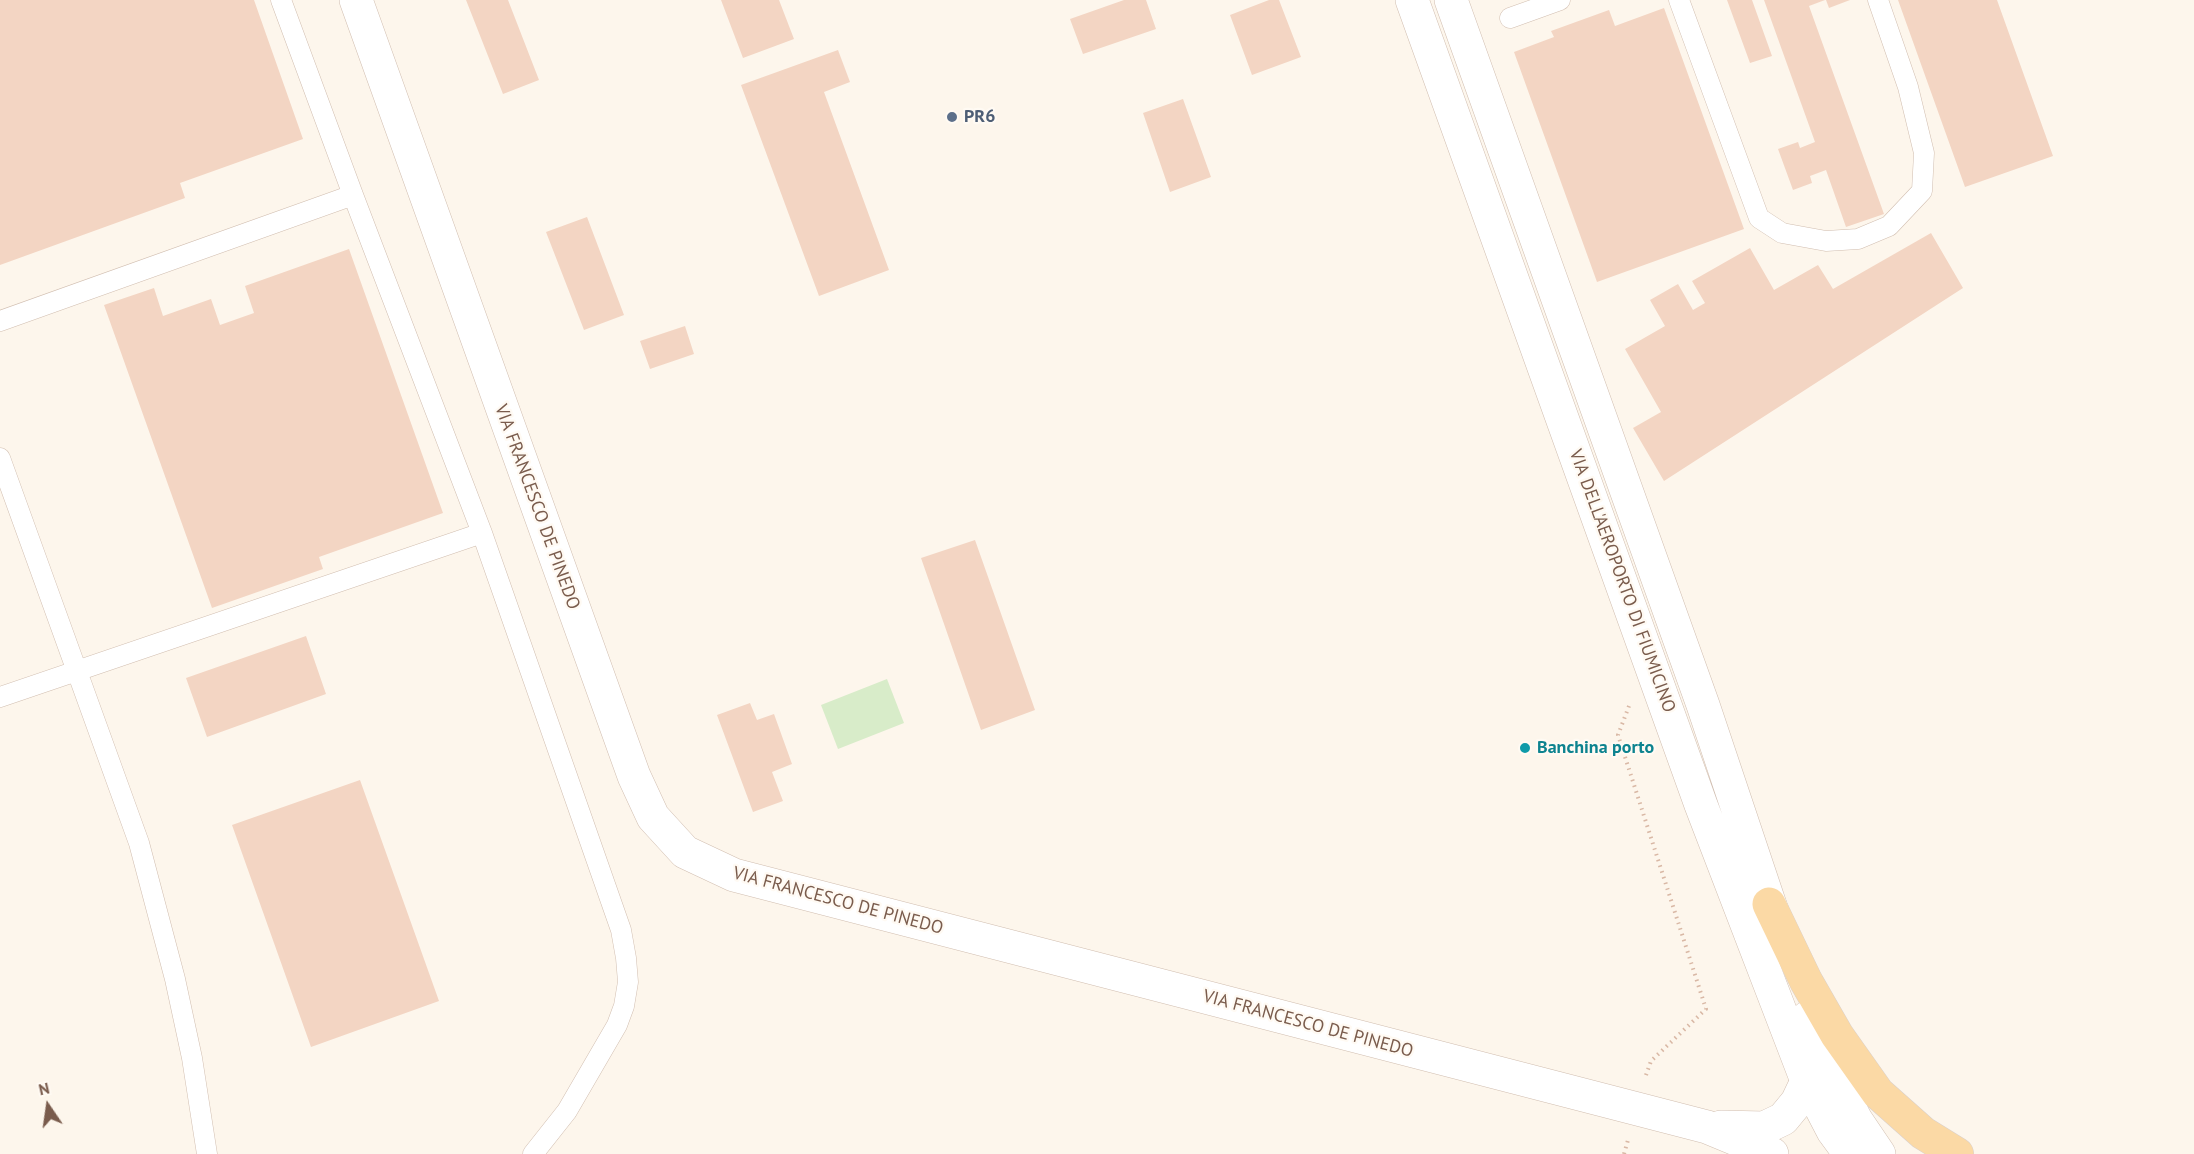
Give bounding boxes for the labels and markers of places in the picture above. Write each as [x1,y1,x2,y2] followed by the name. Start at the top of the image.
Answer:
[964,106,995,128] place label: PR6
[945,110,959,124] marker: PR6
[1537,737,1654,759] place label: Banchina porto
[1518,741,1532,755] marker: Banchina porto

